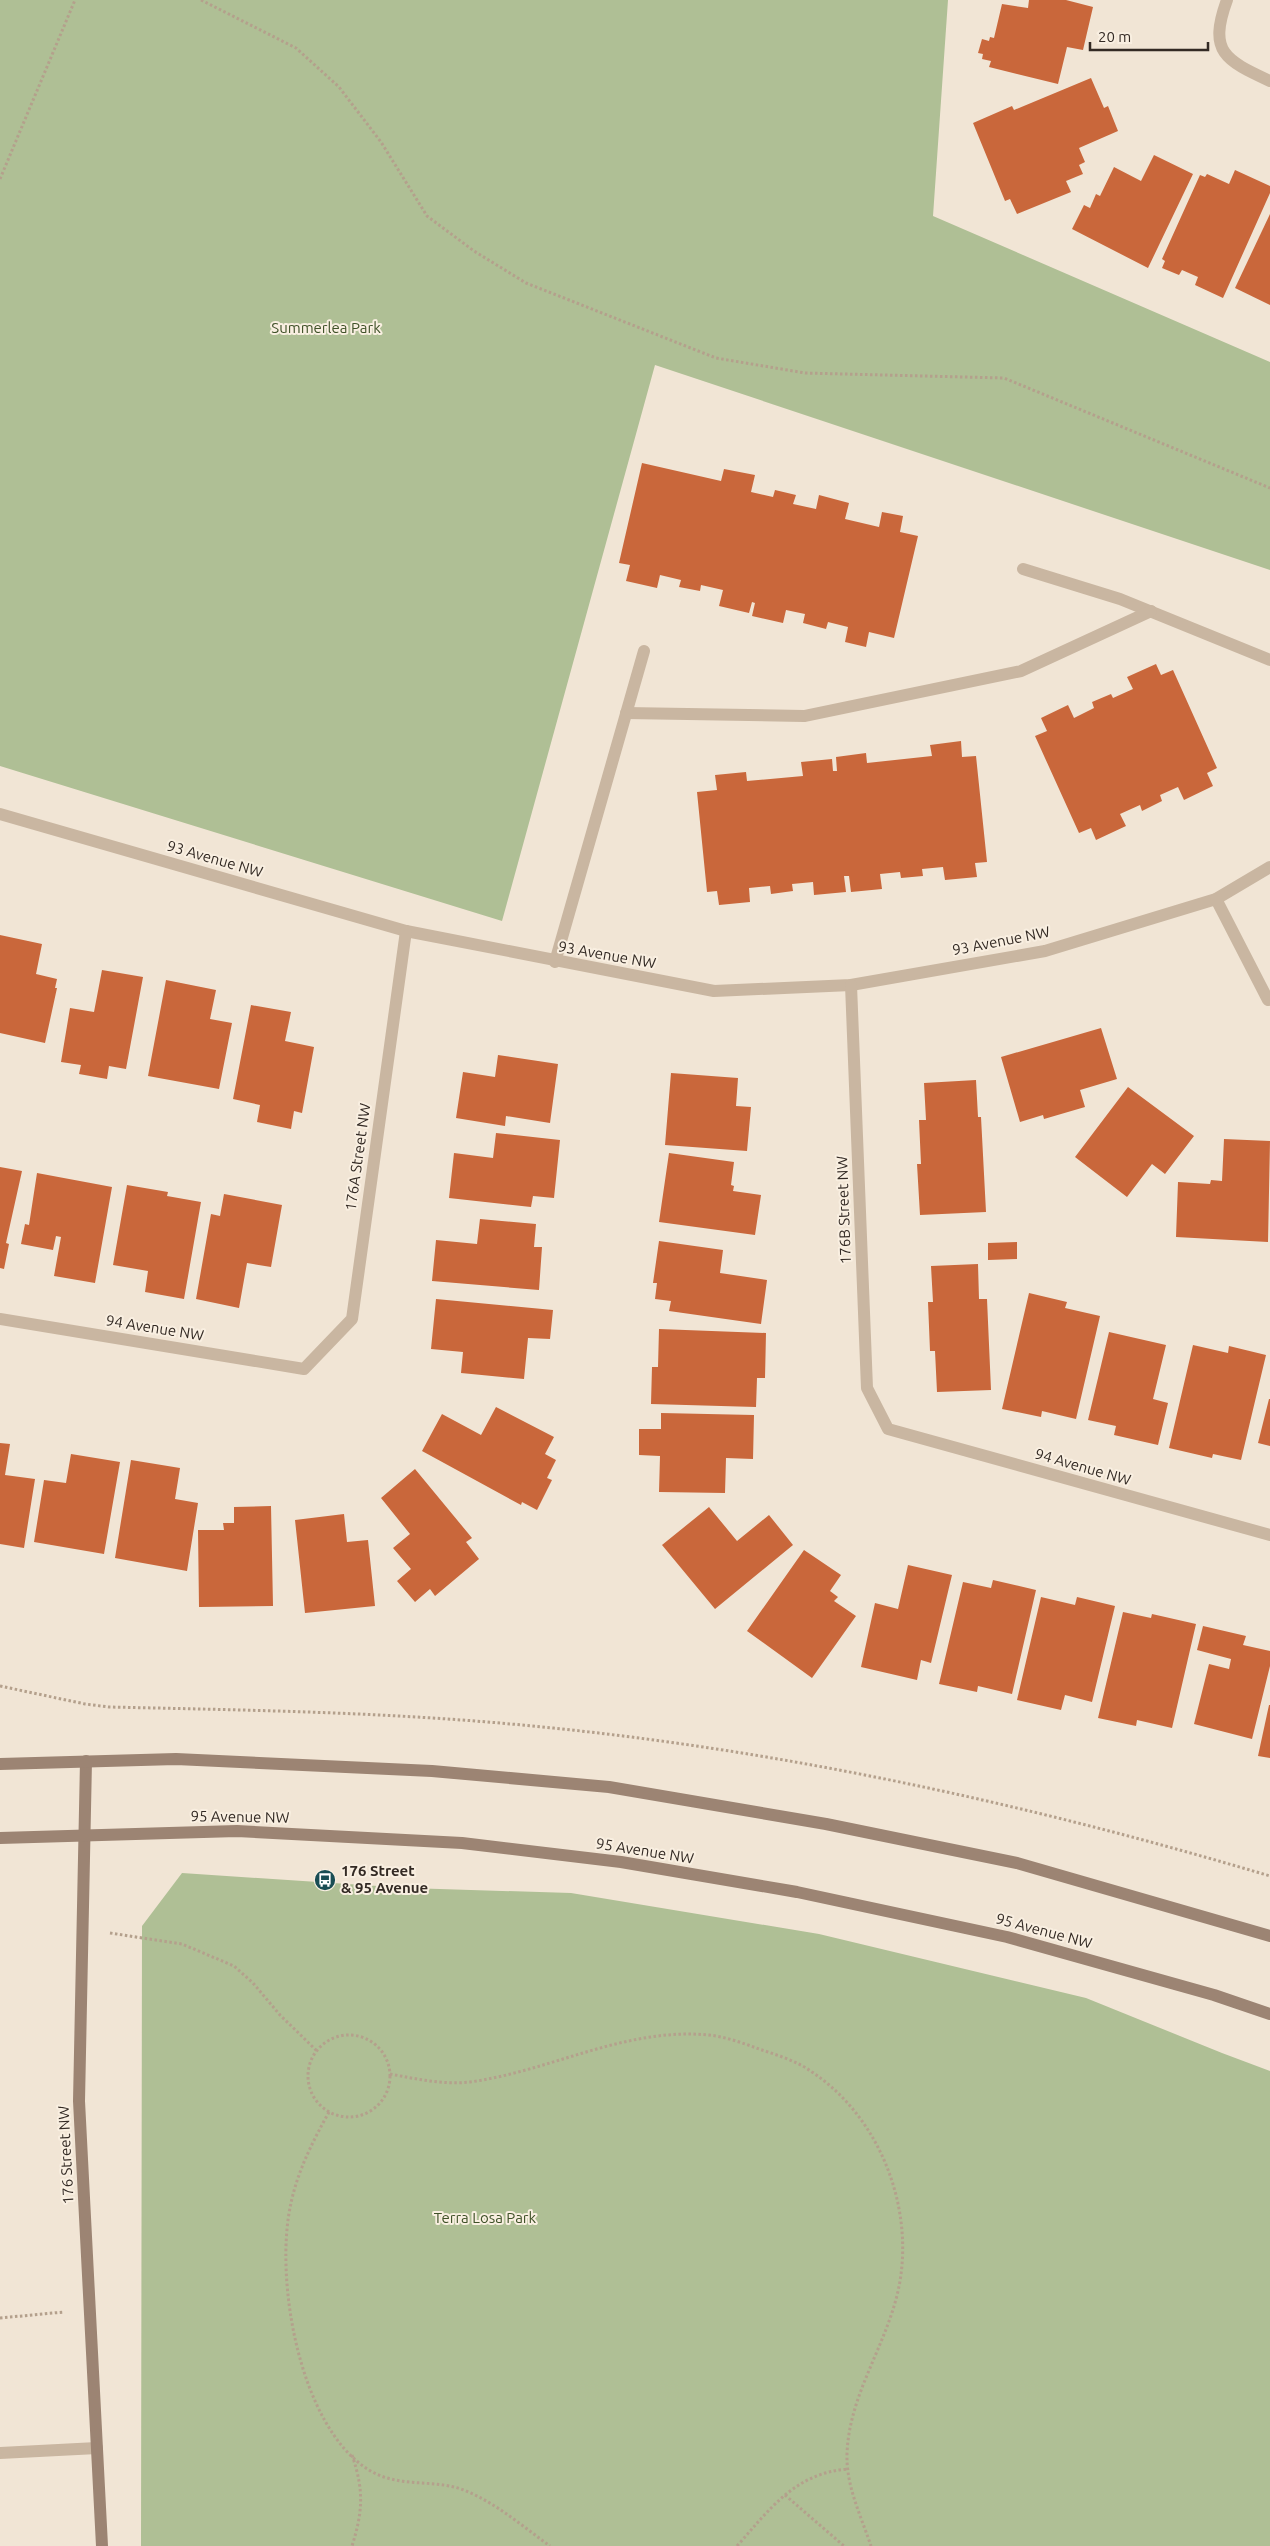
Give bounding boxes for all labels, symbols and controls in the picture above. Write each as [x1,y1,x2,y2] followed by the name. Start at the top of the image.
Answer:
[1090,20,1208,52] scale bar
[1098,28,1131,45] text: 20 m
[271,319,381,336] park label: Summerlea Park
[165,837,265,880] street label: 93 Avenue NW
[951,923,1051,958] street label: 93 Avenue NW
[557,938,657,971] street label: 93 Avenue NW
[342,1102,373,1212] street label: 176A Street NW
[833,1156,854,1264] street label: 176B Street NW
[105,1311,205,1344] street label: 94 Avenue NW
[1033,1445,1133,1488] street label: 94 Avenue NW
[190,1807,290,1826] street label: 95 Avenue NW
[595,1834,695,1867] street label: 95 Avenue NW
[341,1862,428,1896] place label: 176 Street & 95 Avenue
[313,1868,337,1892] bus stop icon: 176 Street & 95 Avenue
[994,1910,1094,1952] street label: 95 Avenue NW
[54,2105,77,2205] street label: 176 Street NW
[434,2209,537,2226] park label: Terra Losa Park

